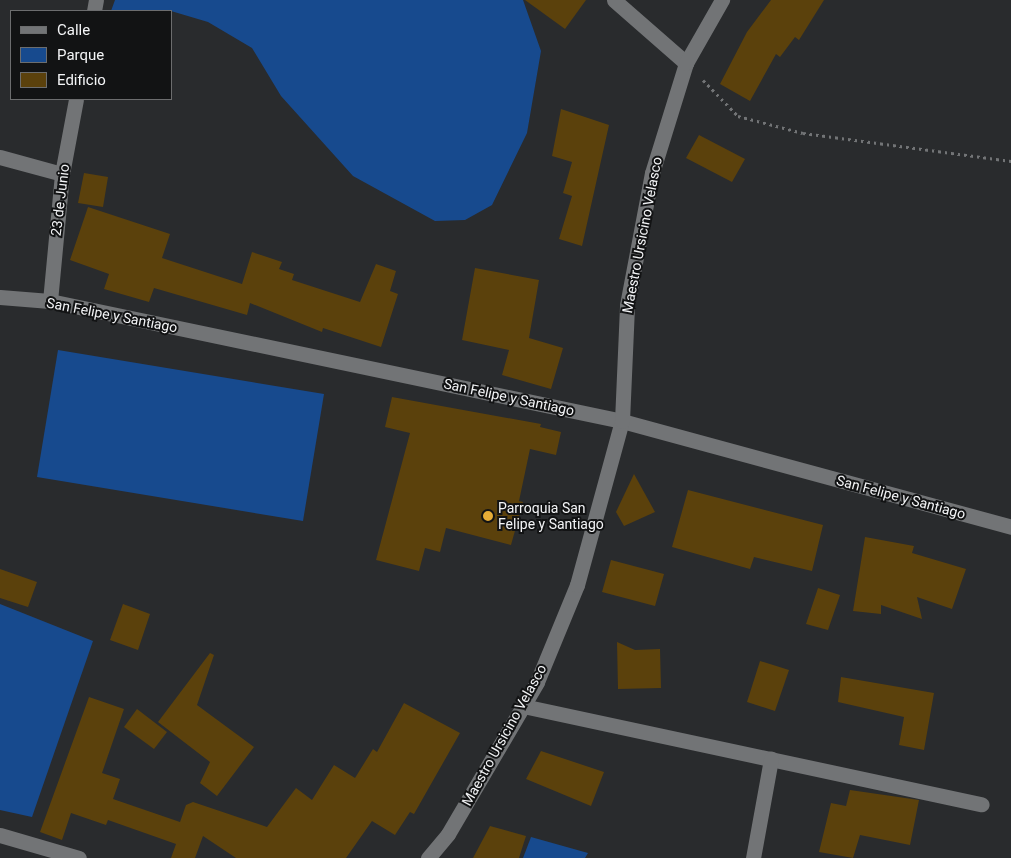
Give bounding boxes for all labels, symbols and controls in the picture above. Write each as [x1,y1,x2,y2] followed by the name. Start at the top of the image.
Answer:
[10,10,172,100] legend
[57,21,90,39] text: Calle
[57,46,104,64] text: Parque
[57,71,106,89] text: Edificio
[619,155,665,315] street label: Maestro Ursicino Velasco
[47,163,73,237] street label: 23 de Junio
[45,294,179,336] street label: San Felipe y Santiago
[442,375,576,419] street label: San Felipe y Santiago
[835,472,967,522] street label: San Felipe y Santiago
[498,500,604,532] place label: Parroquia San Felipe y Santiago
[482,510,494,522] marker: Parroquia San Felipe y Santiago
[458,661,550,809] street label: Maestro Ursicino Velasco

